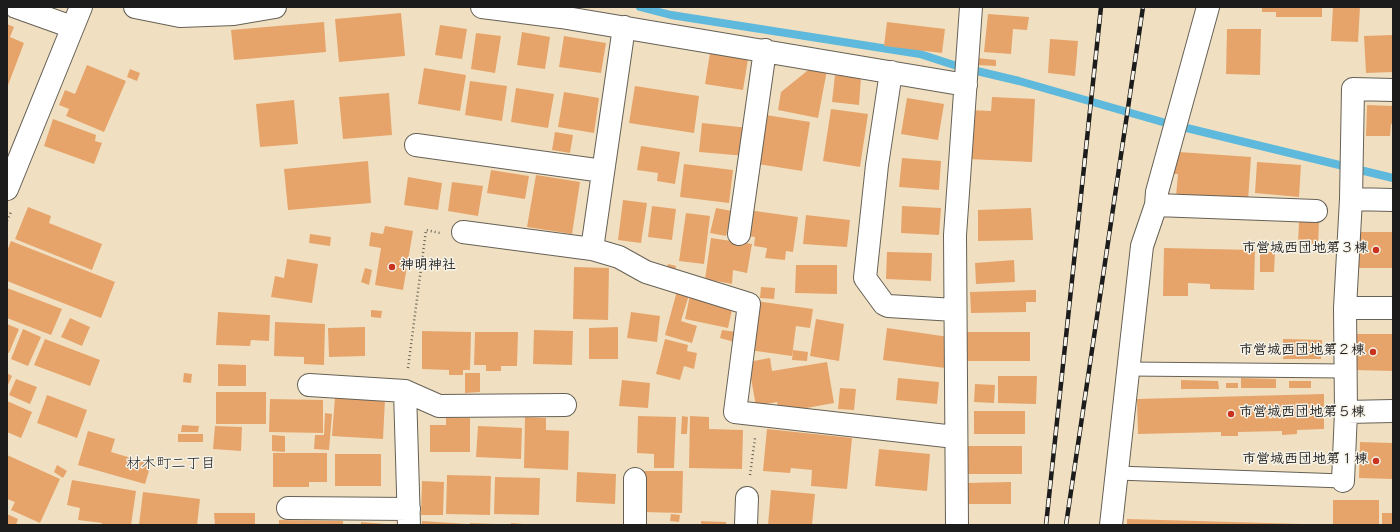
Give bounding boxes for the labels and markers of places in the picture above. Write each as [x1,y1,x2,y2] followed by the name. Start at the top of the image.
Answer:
[1242,242,1368,258] place label: 市営城西団地第３棟
[1371,245,1381,255] marker: 市営城西団地第３棟
[400,259,456,275] place label: 神明神社
[387,262,397,272] marker: 神明神社
[1239,344,1365,360] place label: 市営城西団地第２棟
[1368,347,1378,357] marker: 市営城西団地第２棟
[1239,406,1365,422] place label: 市営城西団地第５棟
[1226,409,1236,419] marker: 市営城西団地第５棟
[1242,453,1368,469] place label: 市営城西団地第１棟
[1371,456,1381,466] marker: 市営城西団地第１棟

